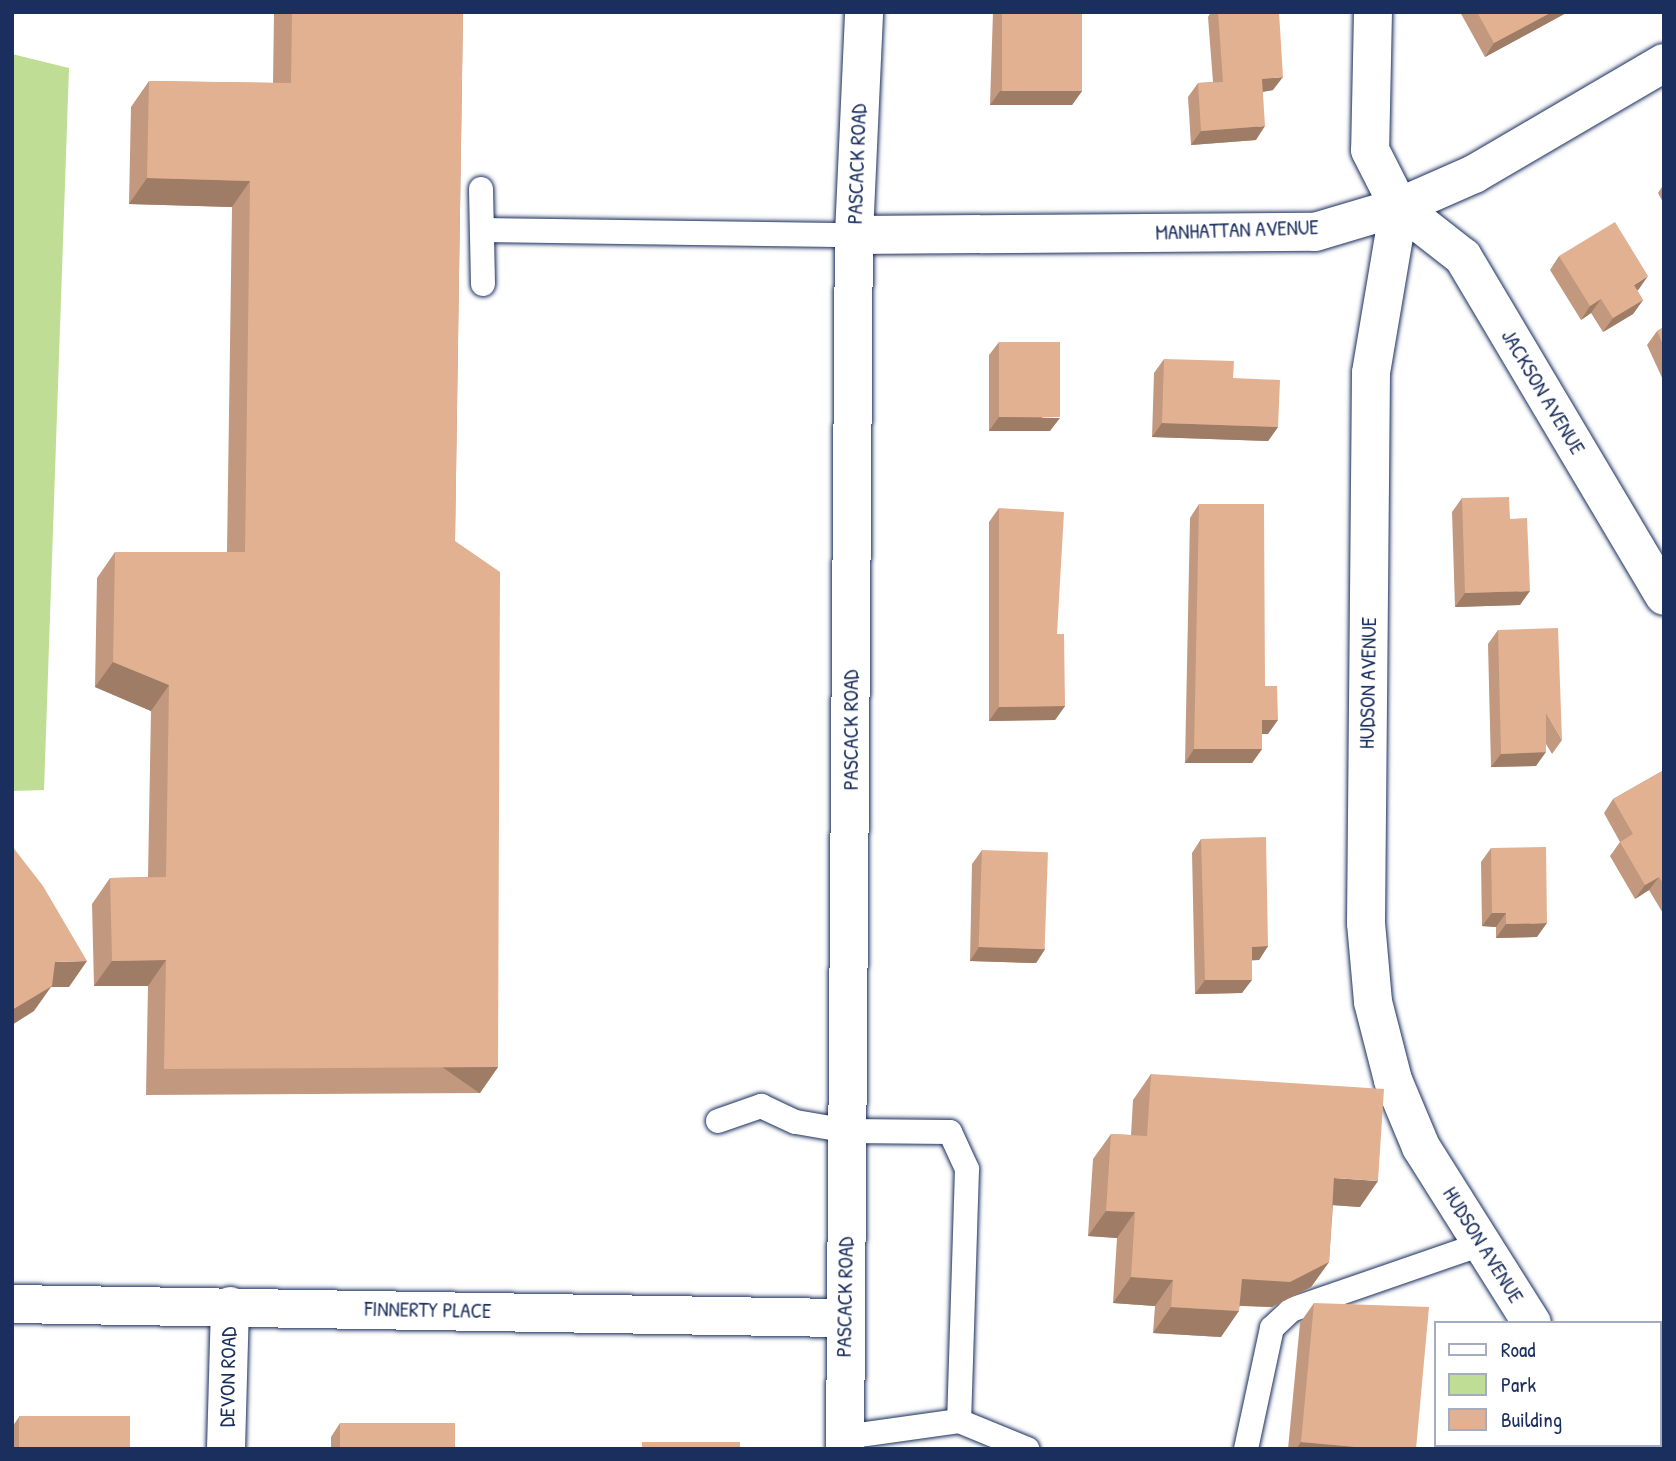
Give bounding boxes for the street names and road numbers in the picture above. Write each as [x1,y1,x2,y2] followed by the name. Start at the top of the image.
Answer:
[842,103,872,225] street label: PASCACK ROAD
[1155,215,1319,245] street label: MANHATTAN AVENUE
[1496,325,1590,459] street label: JACKSON AVENUE
[1354,617,1382,749] street label: HUDSON AVENUE
[838,670,864,790] street label: PASCACK ROAD
[1437,1182,1529,1308] street label: HUDSON AVENUE
[831,1237,859,1357] street label: PASCACK ROAD
[364,1296,492,1324] street label: FINNERTY PLACE
[215,1327,241,1427] street label: DEVON ROAD

